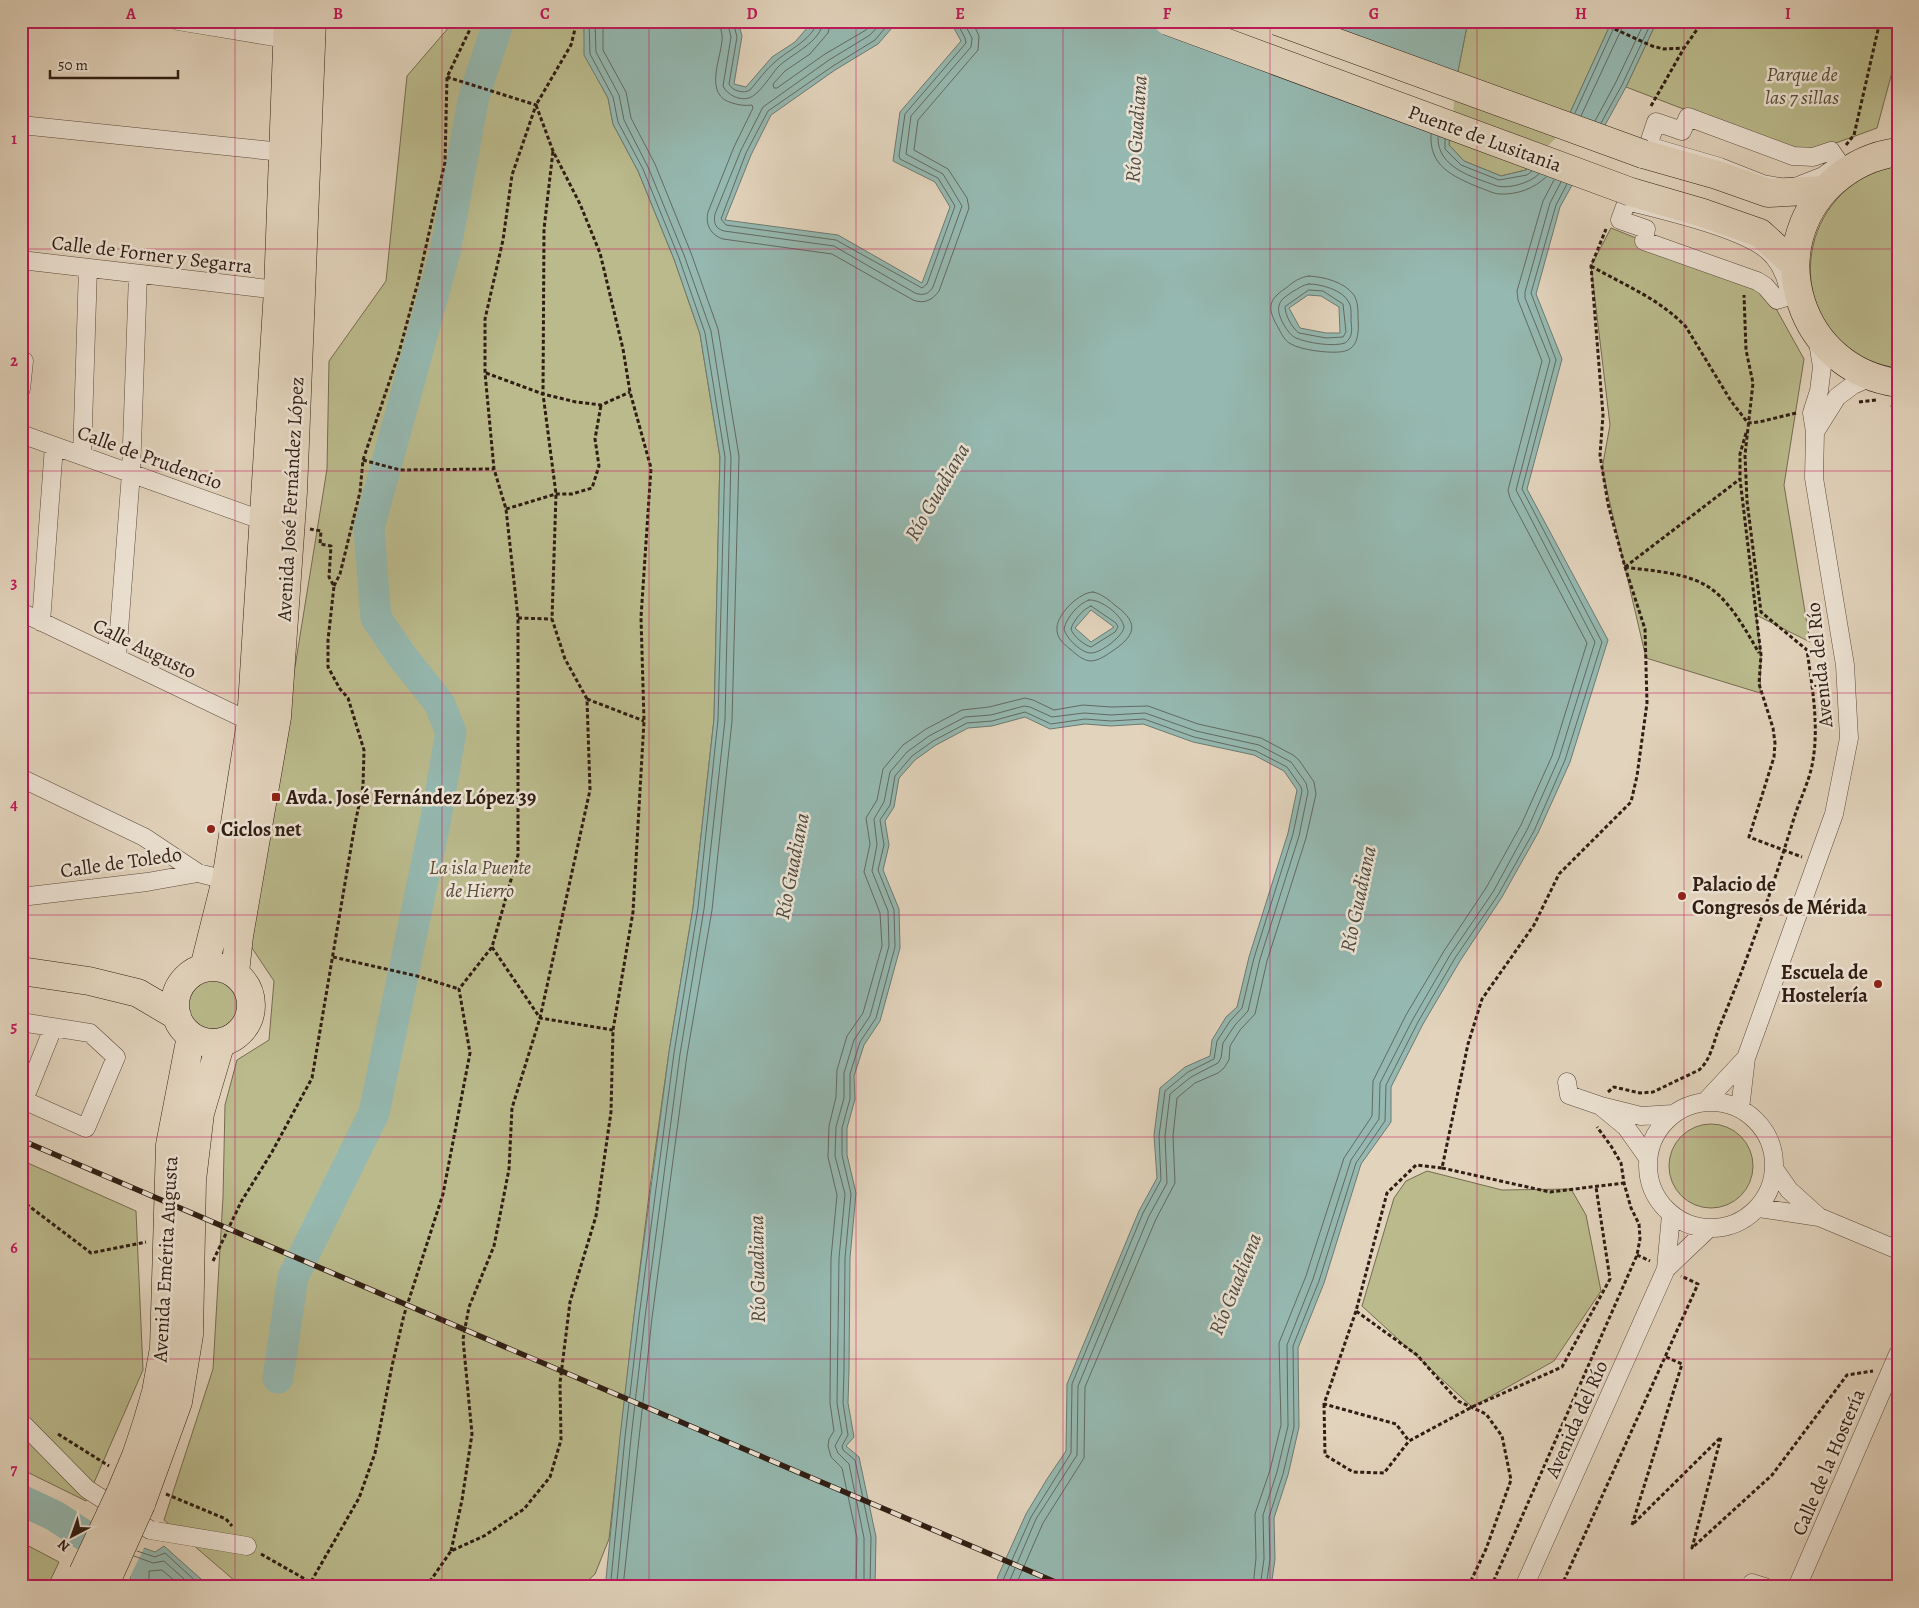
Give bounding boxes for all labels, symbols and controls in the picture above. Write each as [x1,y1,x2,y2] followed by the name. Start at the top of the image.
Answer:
[125,3,137,25] text: A
[333,3,343,25] text: B
[540,3,550,25] text: C
[746,3,758,25] text: D
[955,3,965,25] text: E
[1163,3,1172,25] text: F
[1369,3,1379,25] text: G
[1575,3,1587,25] text: H
[1785,3,1791,25] text: I
[50,48,178,80] scale bar
[58,55,88,75] text: 50 m
[1765,61,1839,111] park label: Parque de las 7 sillas
[1118,74,1154,184] water label: Río Guadiana
[1404,98,1566,179] street label: Puente de Lusitania
[11,128,17,150] text: 1
[50,229,255,280] street label: Calle de Forner y Segarra
[10,350,18,372] text: 2
[271,376,310,623] street label: Avenida José Fernández López
[74,419,226,496] street label: Calle de Prudencio
[898,438,976,546] water label: Río Guadiana
[11,572,18,594] text: 3
[1800,601,1840,730] street label: Avenida del Río
[89,612,201,685] street label: Calle Augusto
[285,784,536,811] place label: Avda. José Fernández López 39
[270,791,282,803] marker: Avda. José Fernández López 39
[10,794,18,816] text: 4
[768,810,816,922] water label: Río Guadiana
[221,816,302,843] place label: Ciclos net
[205,823,217,835] marker: Ciclos net
[59,841,184,884] street label: Calle de Toledo
[1333,843,1383,955] water label: Río Guadiana
[429,854,531,904] park label: La isla Puente de Hierro
[1692,871,1867,921] place label: Palacio de Congresos de Mérida
[1676,890,1688,902] marker: Palacio de Congresos de Mérida
[1781,959,1868,1009] place label: Escuela de Hostelería
[1872,978,1884,990] marker: Escuela de Hostelería
[11,1016,18,1038] text: 5
[147,1155,184,1364] street label: Avenida Emérita Augusta
[742,1215,772,1323] water label: Río Guadiana
[1202,1229,1268,1339] water label: Río Guadiana
[10,1237,18,1259] text: 6
[1538,1356,1614,1483] street label: Avenida del Río
[1785,1384,1872,1540] street label: Calle de la Hostería
[11,1459,18,1481] text: 7
[48,1510,98,1560] north arrow
[54,1535,74,1556] text: N

